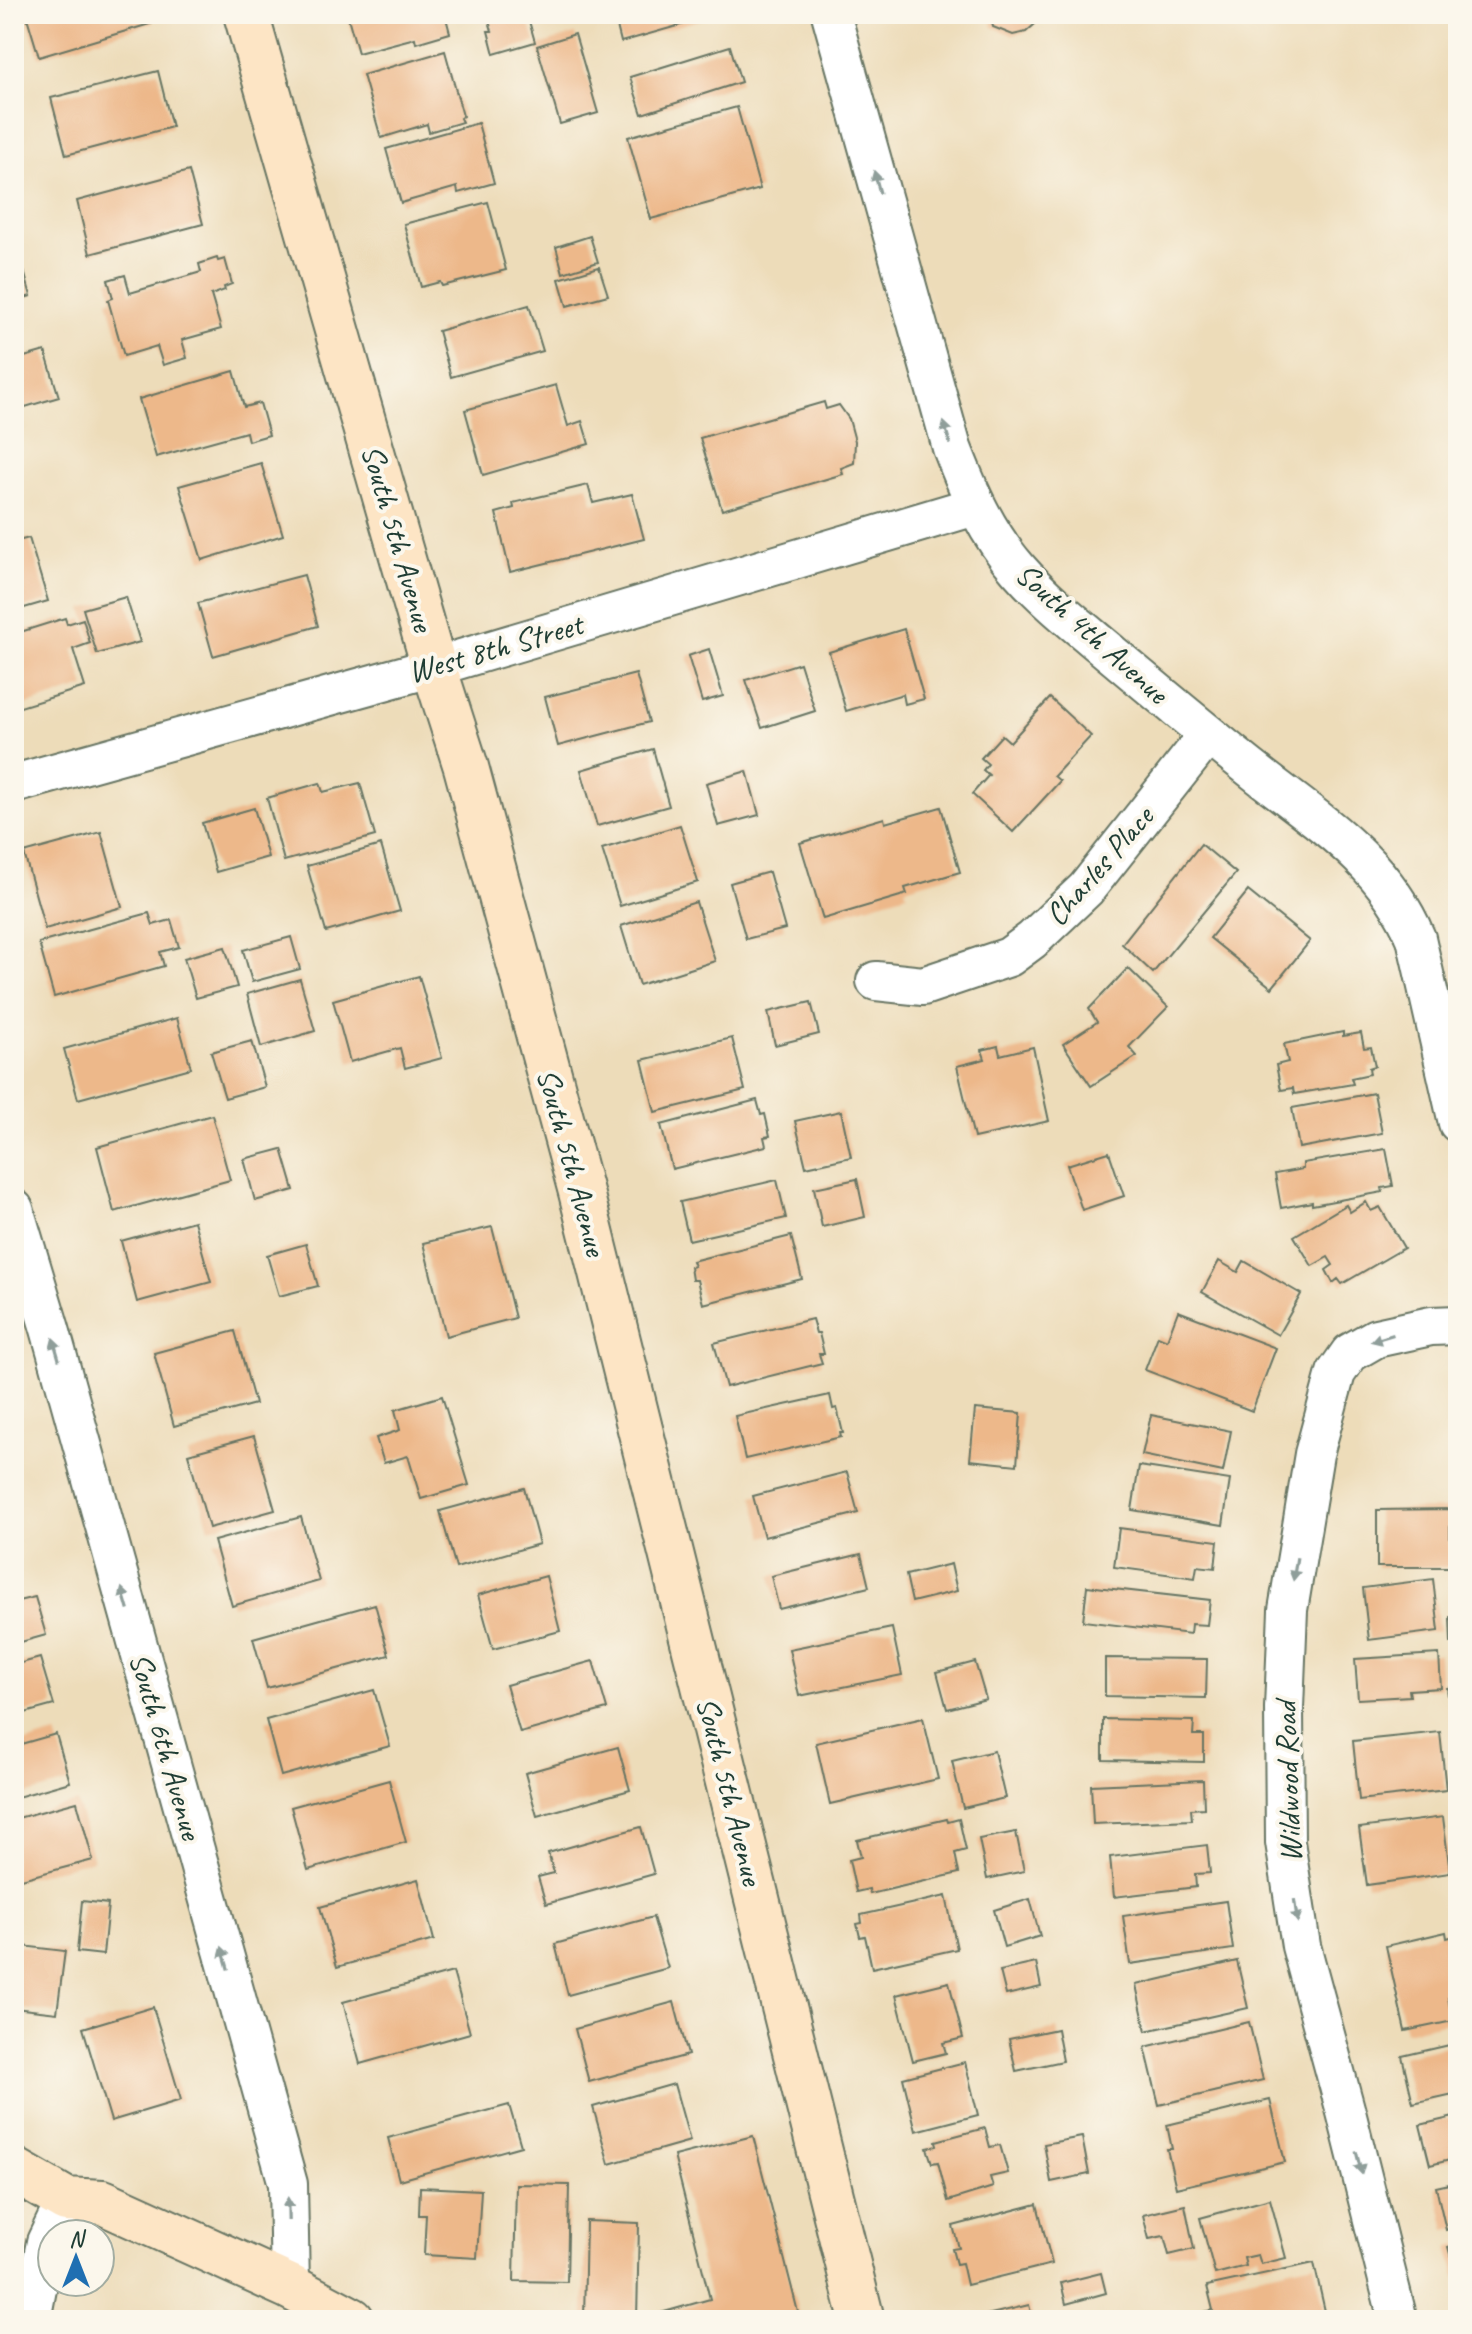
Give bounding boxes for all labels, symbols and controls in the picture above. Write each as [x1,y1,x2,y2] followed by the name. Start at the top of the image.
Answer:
[871,170,883,195] one-way arrow
[941,420,953,445] one-way arrow
[352,440,445,639] street label: South 5th Avenue
[1007,553,1179,714] street label: South 4th Avenue
[403,603,590,692] street label: West 8th Street
[1036,796,1164,934] street label: Charles Place
[527,1064,617,1263] street label: South 5th Avenue
[1369,1332,1393,1345] one-way arrow
[49,1336,61,1361] one-way arrow
[1288,1556,1301,1581] one-way arrow
[119,1587,131,1612] one-way arrow
[120,1648,213,1847] street label: South 6th Avenue
[687,1693,774,1892] street label: South 5th Avenue
[1265,1695,1311,1863] street label: Wildwood Road
[1290,1899,1303,1924] one-way arrow
[218,1945,231,1969] one-way arrow
[1353,2151,1366,2176] one-way arrow
[282,2196,294,2221] one-way arrow
[36,2218,116,2298] north arrow
[69,2225,86,2253] text: N

